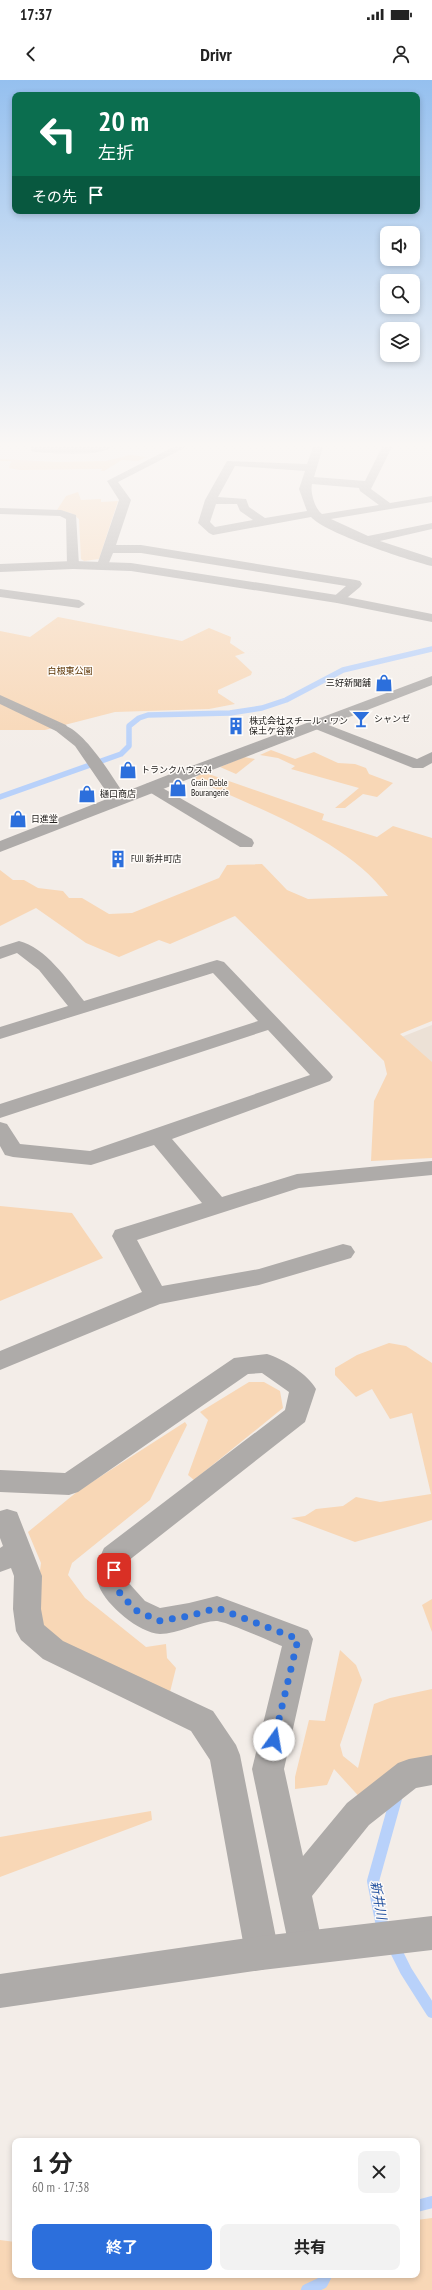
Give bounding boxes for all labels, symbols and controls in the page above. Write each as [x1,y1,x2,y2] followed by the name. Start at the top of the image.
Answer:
[20,5,52,24] text: 17:37
[20,43,42,65] icon: back
[200,43,232,66] text: Drivr
[390,43,412,65] icon: person
[98,102,149,139] text: 20 m
[32,108,84,160] icon: left
[98,141,134,164] text: 左折
[85,184,107,206] icon: arrive
[32,187,77,206] text: その先
[380,226,420,362] map controls
[380,226,420,266] button: sound
[380,274,420,314] button: search
[380,322,420,362] button: layers
[47,665,93,676] park label: 白根東公園
[374,673,394,693] shop icon: 三好新聞舗
[326,677,371,688] place label: 三好新聞舗
[351,709,371,729] bar icon: シャンゼ
[374,713,410,724] place label: シャンゼ
[249,715,348,736] place label: 株式会社スチール・ワン 保土ケ谷寮
[226,716,246,736] building icon: 株式会社スチール・ワン 保土ケ谷寮
[118,760,138,780] shop icon: トランクハウス24
[141,764,212,775] place label: トランクハウス24
[191,777,229,798] place label: Grain Deble Bourangerie
[168,778,188,798] shop icon: Grain Deble Bourangerie
[77,784,97,804] shop icon: 樋口商店
[100,788,136,799] place label: 樋口商店
[8,809,28,829] shop icon: 日進堂
[31,813,58,824] place label: 日進堂
[108,849,128,869] building icon: FUJI 新井町店
[131,853,182,864] place label: FUJI 新井町店
[97,1553,131,1587] pin
[103,1559,125,1581] icon: arrive
[253,1719,295,1761] position arrow
[367,1879,391,1923] water label: 新井川
[32,2148,72,2179] text: 1 分
[358,2151,400,2193] button: close
[32,2179,89,2196] text: 60 m · 17:38
[32,2224,212,2270] button: 終了
[220,2224,400,2270] button: 共有

